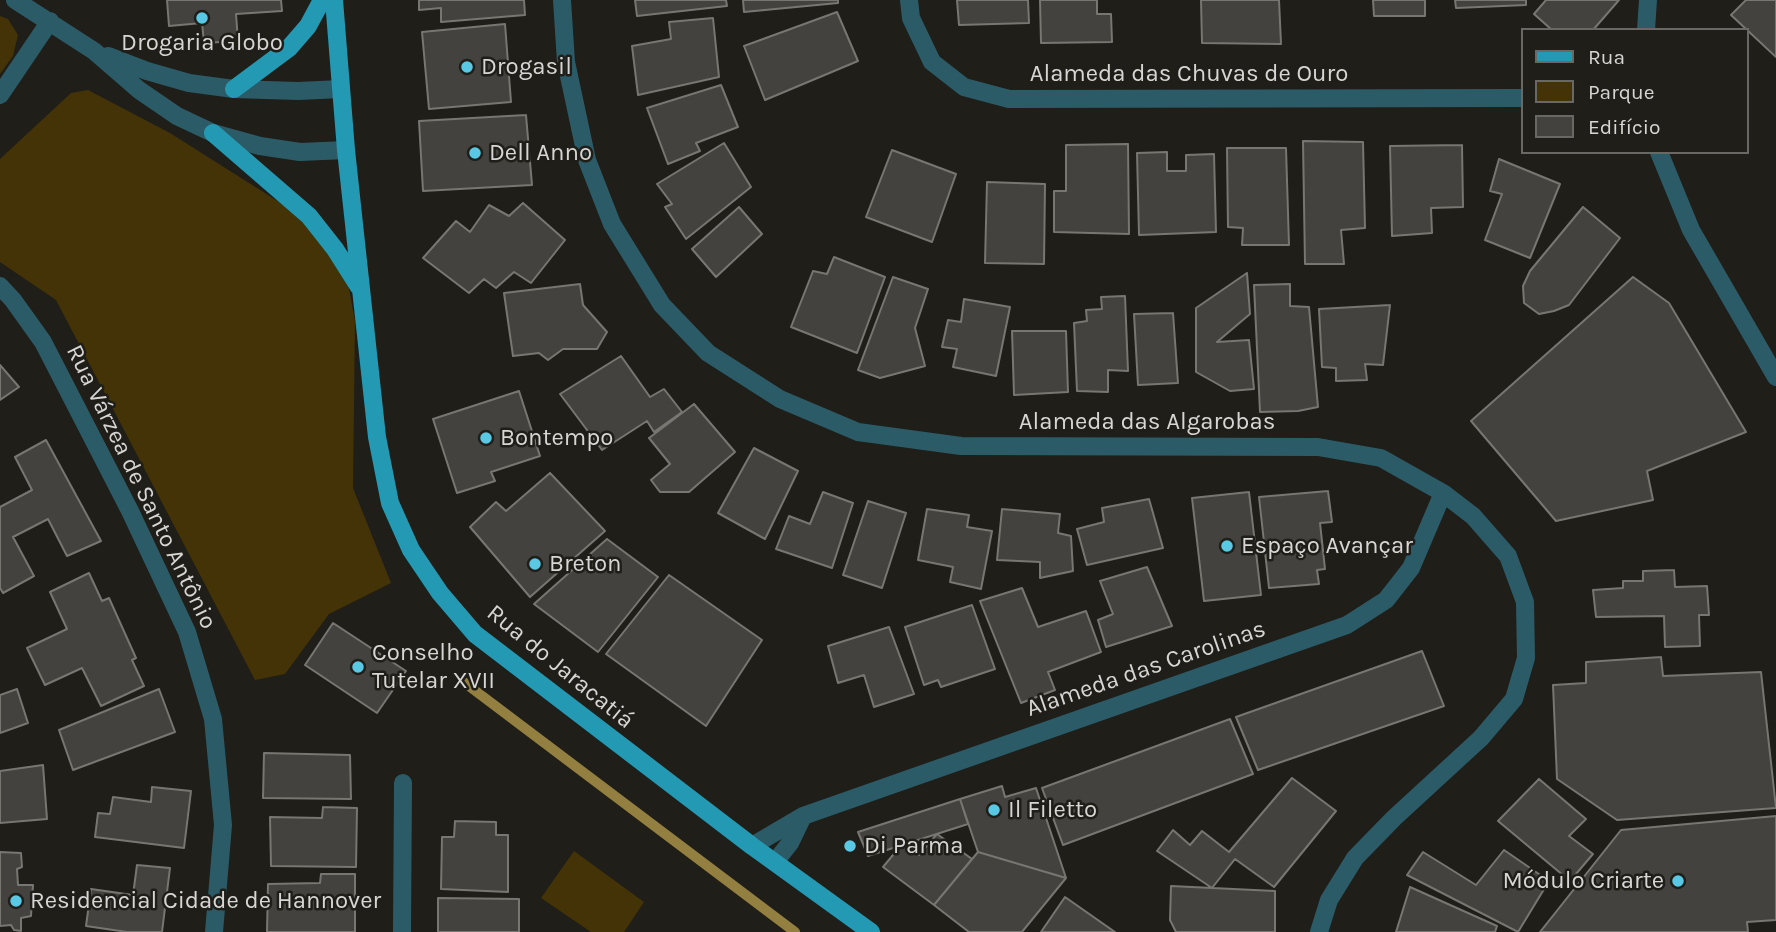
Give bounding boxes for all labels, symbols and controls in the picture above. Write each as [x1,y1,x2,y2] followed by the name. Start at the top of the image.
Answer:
[194,10,210,26] marker: Drogaria Globo
[1520,28,1748,154] legend
[121,29,283,57] place label: Drogaria Globo
[1588,45,1625,69] text: Rua
[481,53,572,81] place label: Drogasil
[459,59,475,75] marker: Drogasil
[1030,60,1348,88] street label: Alameda das Chuvas de Ouro
[1588,80,1655,104] text: Parque
[1588,115,1661,139] text: Edifício
[489,139,592,167] place label: Dell Anno
[467,145,483,161] marker: Dell Anno
[59,340,223,634] street label: Rua Várzea de Santo Antônio
[1019,408,1275,436] street label: Alameda das Algarobas
[500,424,613,452] place label: Bontempo
[478,430,494,446] marker: Bontempo
[1241,532,1413,560] place label: Espaço Avançar
[1219,538,1235,554] marker: Espaço Avançar
[549,550,622,578] place label: Breton
[527,556,543,572] marker: Breton
[481,599,639,735] street label: Rua do Jaracatiá
[1023,614,1269,724] street label: Alameda das Carolinas
[372,639,495,695] place label: Conselho Tutelar XVII
[350,659,366,675] marker: Conselho Tutelar XVII
[1008,796,1097,824] place label: Il Filetto
[986,802,1002,818] marker: Il Filetto
[864,832,964,860] place label: Di Parma
[842,838,858,854] marker: Di Parma
[1502,867,1664,895] place label: Módulo Criarte
[1670,873,1686,889] marker: Módulo Criarte
[30,887,381,915] place label: Residencial Cidade de Hannover
[8,893,24,909] marker: Residencial Cidade de Hannover

